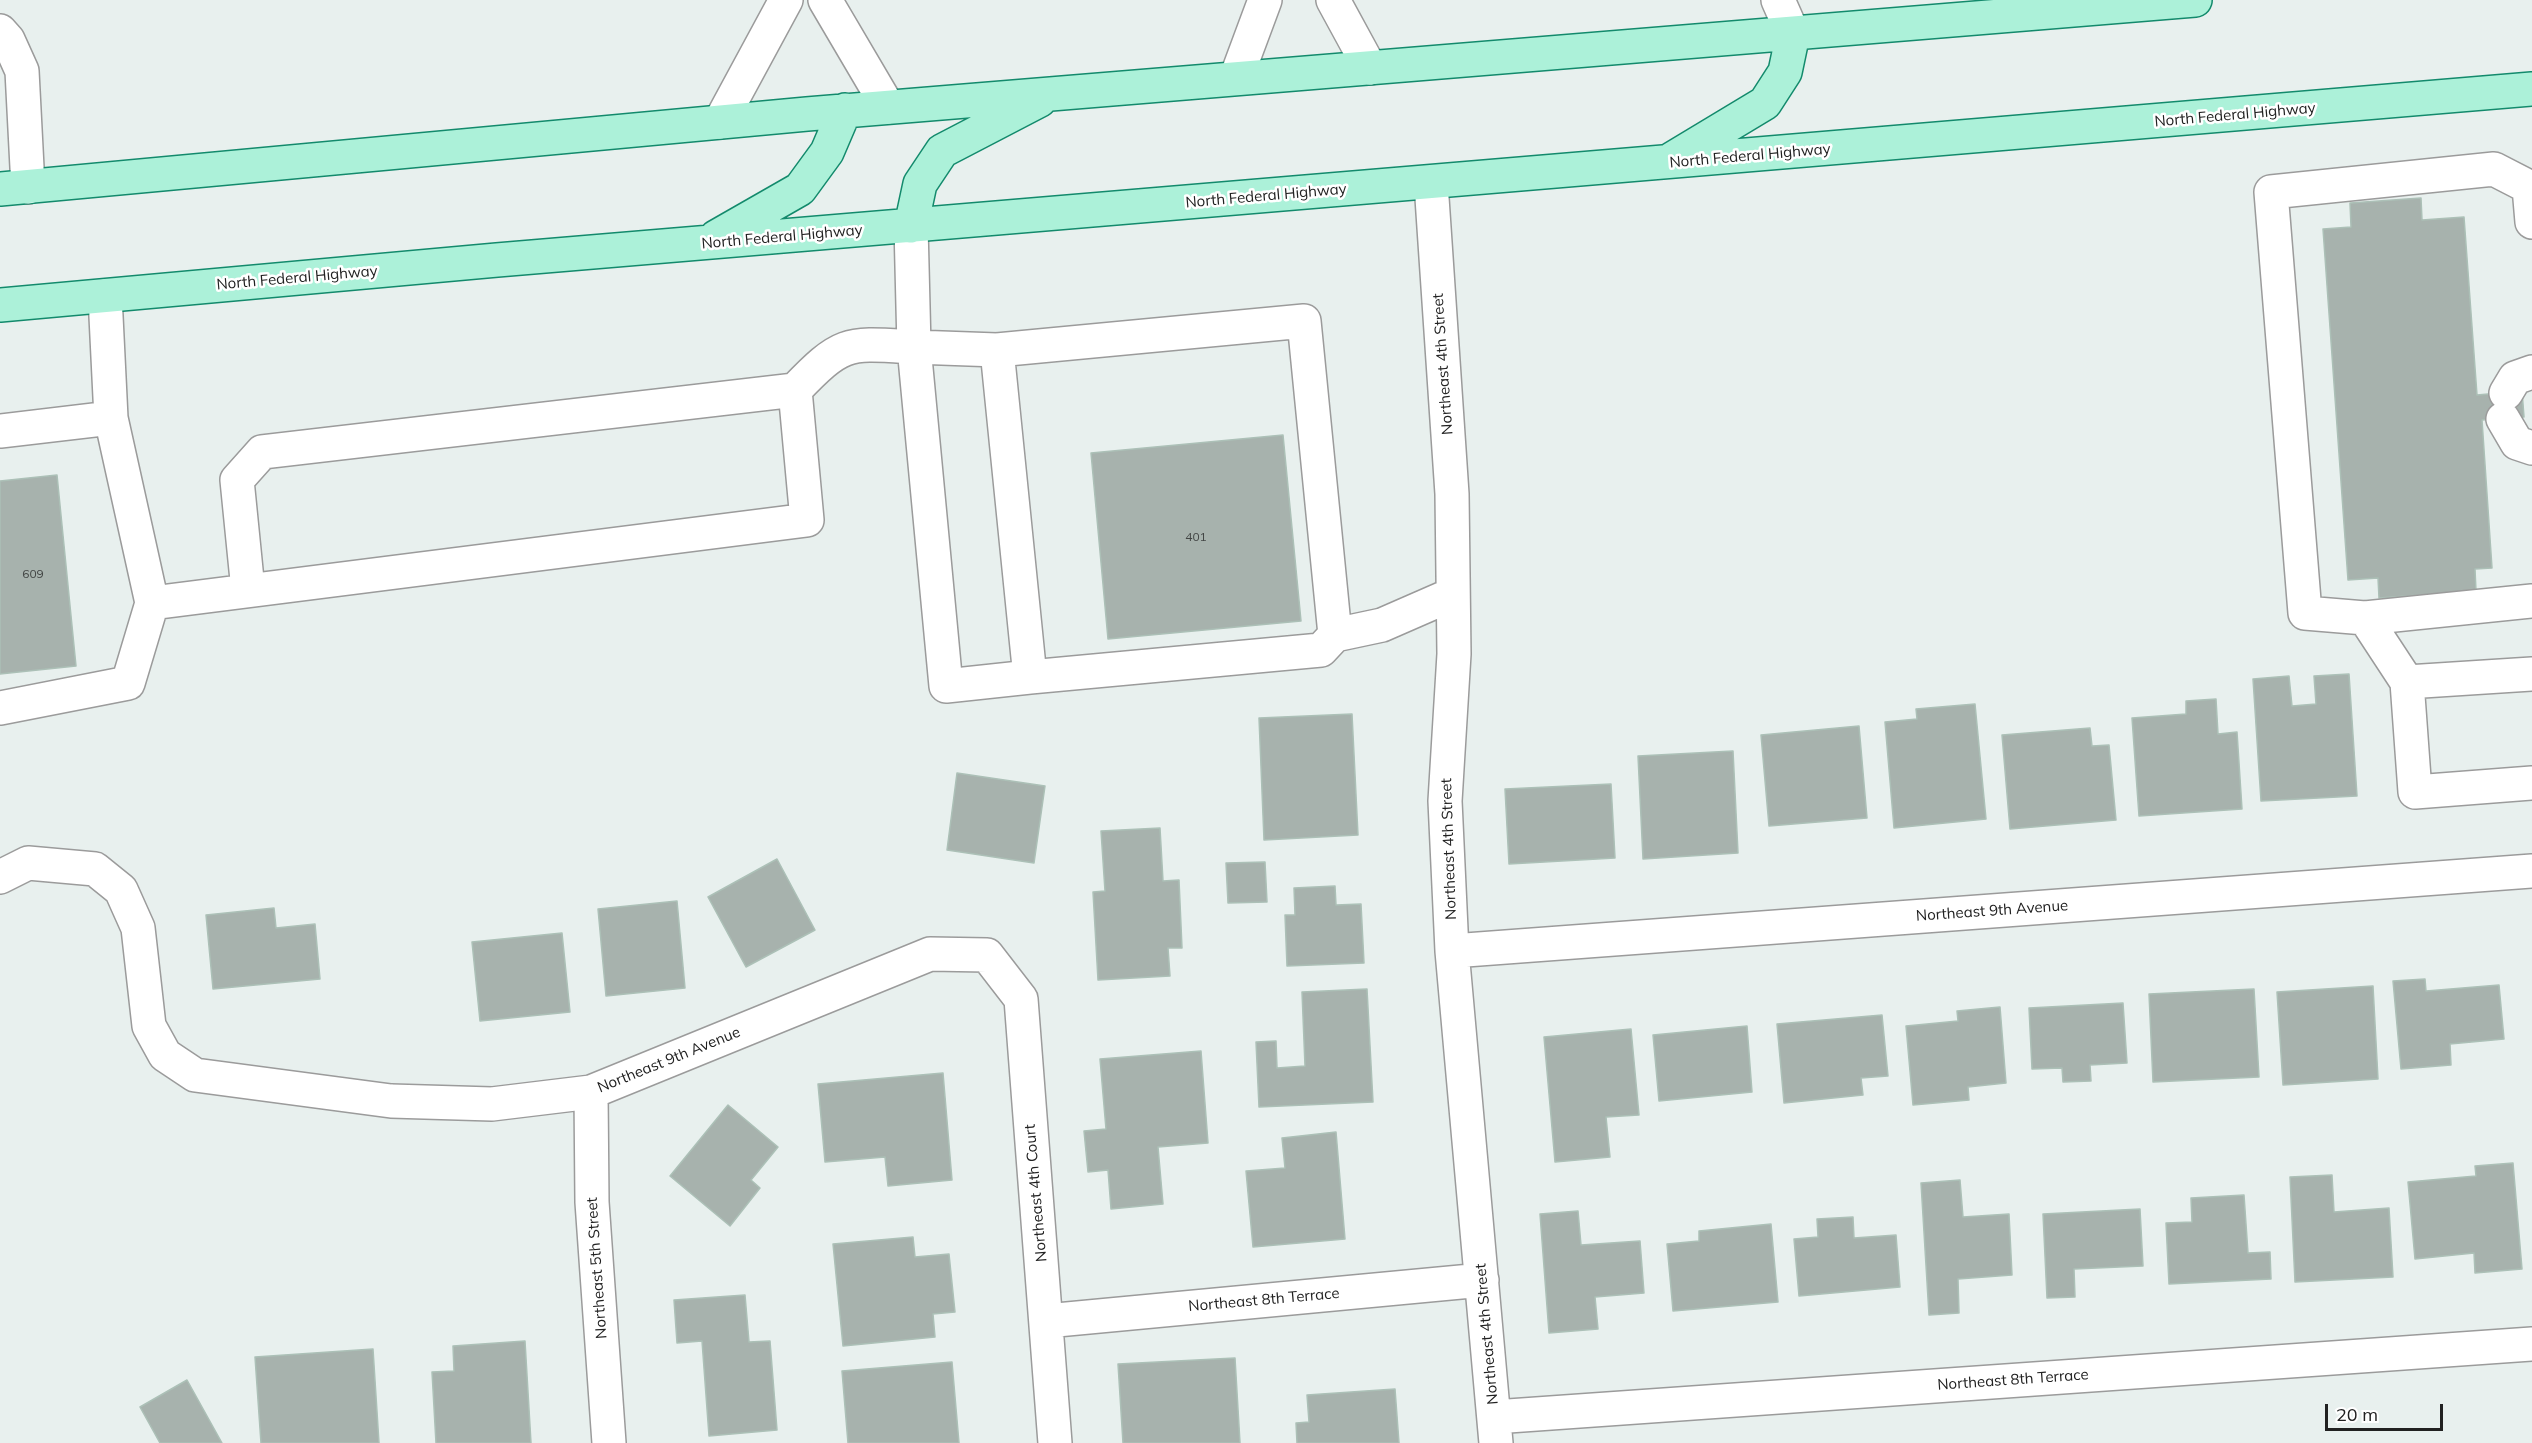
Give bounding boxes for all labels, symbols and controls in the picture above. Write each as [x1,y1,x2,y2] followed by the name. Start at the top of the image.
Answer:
[2154,99,2316,131] street label: North Federal Highway
[1669,140,1831,172] street label: North Federal Highway
[1185,180,1347,212] street label: North Federal Highway
[701,221,863,253] street label: North Federal Highway
[216,262,378,294] street label: North Federal Highway
[1429,293,1457,435] street label: Northeast 4th Street
[1185,530,1207,544] house number: 401
[22,567,44,581] house number: 609
[1438,778,1460,920] street label: Northeast 4th Street
[1915,897,2069,925] street label: Northeast 9th Avenue
[595,1023,743,1097] street label: Northeast 9th Avenue
[1021,1123,1051,1263] street label: Northeast 4th Court
[583,1197,611,1339] street label: Northeast 5th Street
[1472,1263,1502,1405] street label: Northeast 4th Street
[1188,1284,1340,1316] street label: Northeast 8th Terrace
[1937,1366,2089,1394] street label: Northeast 8th Terrace
[2328,1392,2446,1430] scale bar
[2336,1403,2378,1426] text: 20 m

